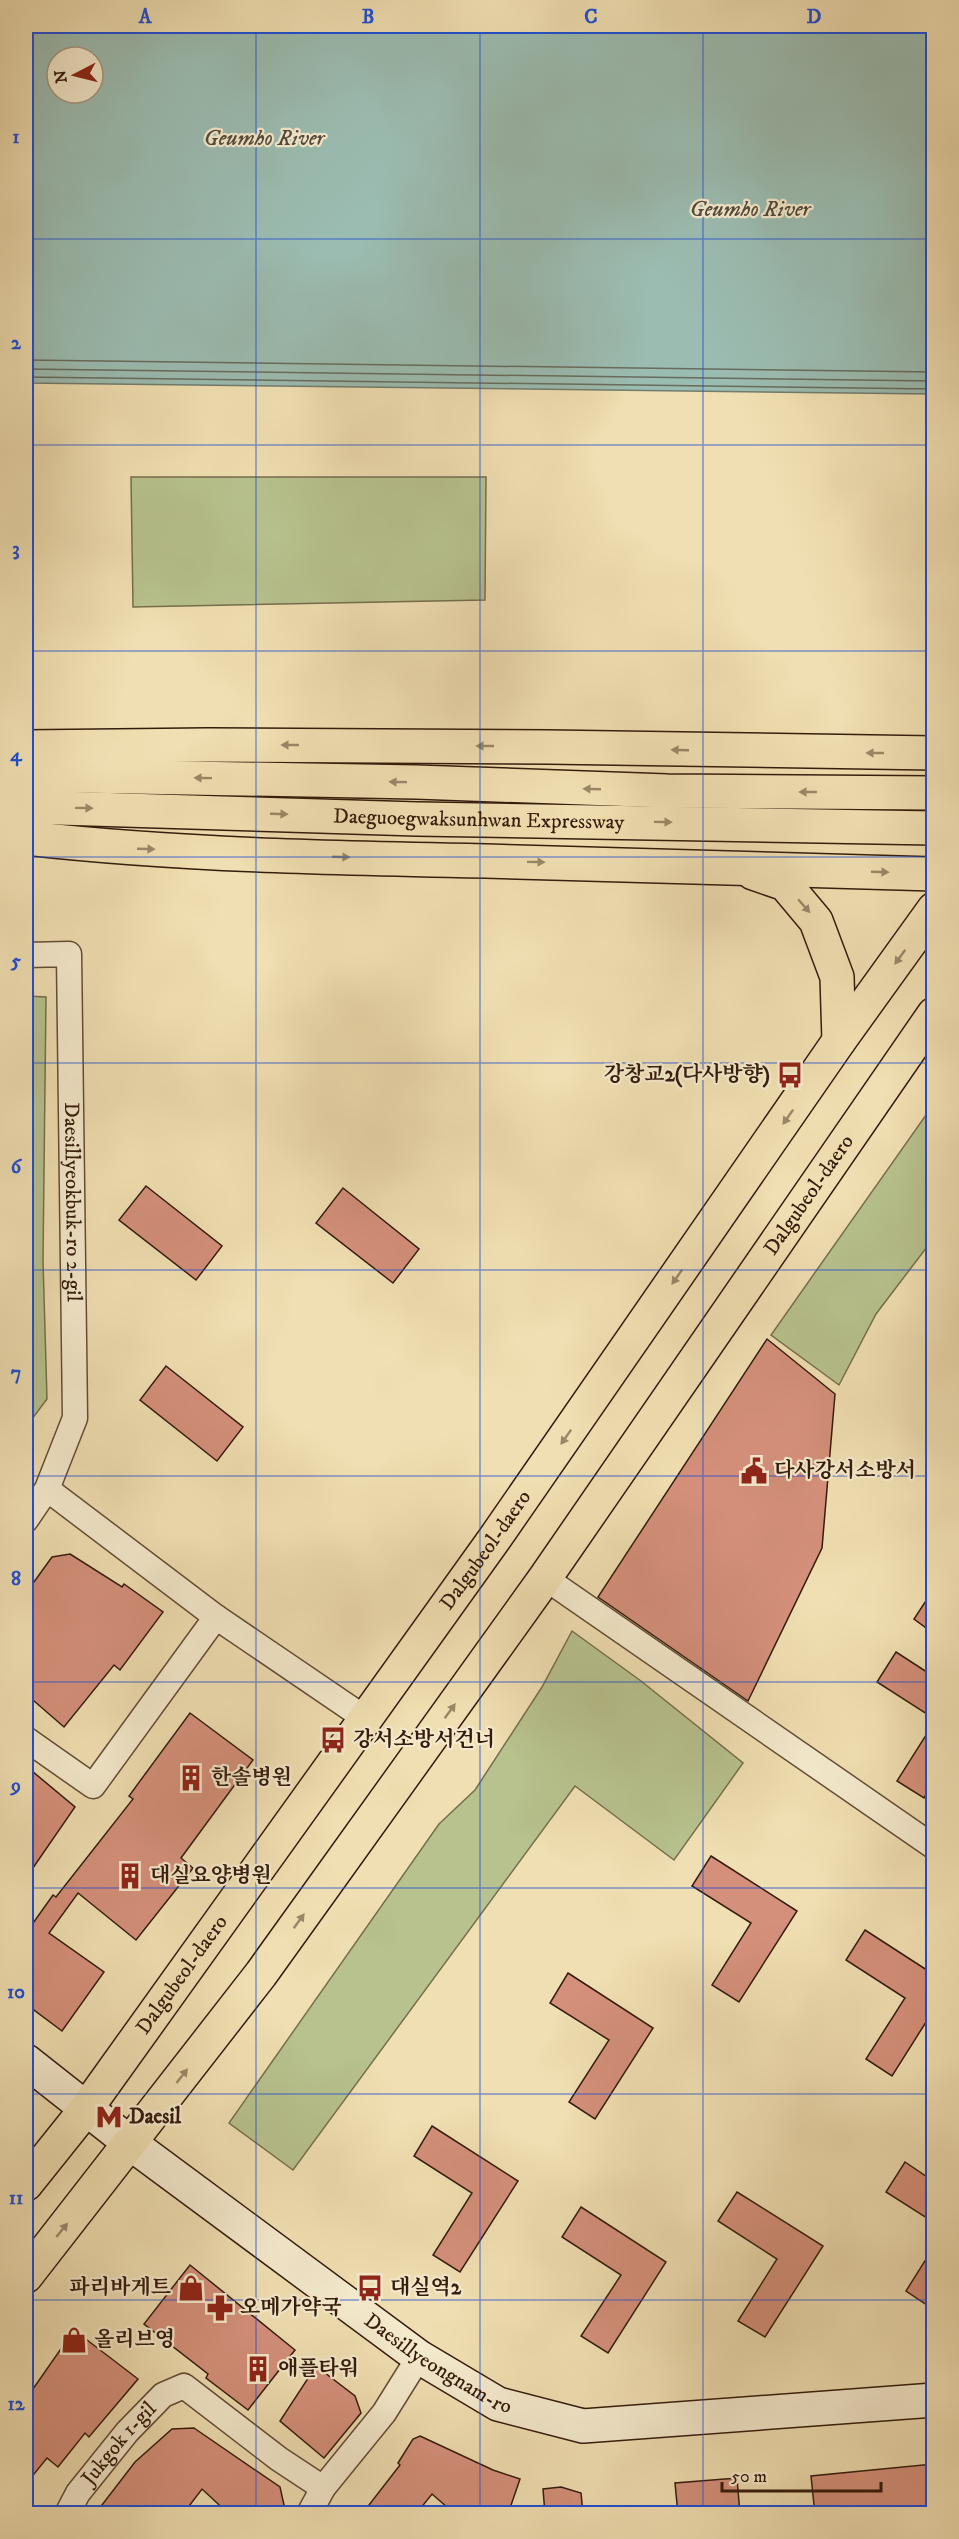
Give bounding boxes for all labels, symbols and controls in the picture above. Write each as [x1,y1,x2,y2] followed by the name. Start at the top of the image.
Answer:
[138,5,153,30] text: A
[362,5,374,30] text: B
[584,5,598,30] text: C
[807,5,822,30] text: D
[45,45,105,105] north arrow
[50,69,72,84] text: N
[12,125,20,150] text: 1
[204,125,326,152] water label: Geumho River
[690,196,812,223] water label: Geumho River
[11,331,22,356] text: 2
[12,537,20,562] text: 3
[281,740,300,750] one-way arrow
[476,741,495,751] one-way arrow
[10,743,23,768] text: 4
[671,745,690,755] one-way arrow
[866,748,885,758] one-way arrow
[193,773,212,783] one-way arrow
[388,777,407,787] one-way arrow
[583,784,602,793] one-way arrow
[799,787,818,797] one-way arrow
[74,803,93,813] one-way arrow
[333,803,626,836] street label: Daeguoegwaksunhwan Expressway
[269,809,288,819] one-way arrow
[653,817,672,827] one-way arrow
[137,845,156,854] one-way arrow
[332,853,351,862] one-way arrow
[527,858,546,867] one-way arrow
[870,868,889,877] one-way arrow
[797,898,810,913] one-way arrow
[894,948,906,964] one-way arrow
[10,949,21,974] text: 5
[775,1060,805,1090] bus stop icon: 강창교2(다사방향)
[604,1062,770,1088] place label: 강창교2(다사방향)
[58,1102,87,1303] street label: Daesillyeokbuk-ro 2-gil
[782,1108,794,1124] one-way arrow
[758,1130,860,1261] street label: Dalgubeol-daero
[11,1155,23,1180] text: 6
[672,1269,683,1285] one-way arrow
[11,1361,21,1386] text: 7
[560,1429,572,1445] one-way arrow
[739,1456,769,1486] public building icon: 다사강서소방서
[774,1458,916,1484] place label: 다사강서소방서
[434,1485,537,1615] street label: Dalgubeol-daero
[11,1567,21,1592] text: 8
[444,1703,455,1719] one-way arrow
[318,1725,348,1755] bus stop icon: 강서소방서건너
[353,1727,495,1753] place label: 강서소방서건너
[176,1763,206,1793] building icon: 한솔병원
[211,1765,292,1791] place label: 한솔병원
[9,1774,21,1799] text: 9
[115,1861,145,1891] building icon: 대실요양병원
[150,1863,272,1889] place label: 대실요양병원
[130,1910,234,2040] street label: Dalgubeol-daero
[293,1913,305,1929] one-way arrow
[7,1980,25,2005] text: 10
[175,2069,187,2084] one-way arrow
[94,2102,124,2132] metro station icon: Daesil
[129,2104,182,2130] place label: Daesil
[9,2186,23,2211] text: 11
[56,2222,69,2238] one-way arrow
[176,2273,206,2303] shop icon: 파리바게트
[355,2273,385,2303] bus stop icon: 대실역2
[70,2275,171,2301] place label: 파리바게트
[390,2275,462,2301] place label: 대실역2
[205,2293,235,2323] pharmacy icon: 오메가약국
[240,2295,341,2321] place label: 오메가약국
[359,2308,514,2420] street label: Daesillyeongnam-ro
[59,2325,89,2355] shop icon: 올리브영
[94,2327,175,2353] place label: 올리브영
[243,2354,273,2384] building icon: 애플타워
[278,2356,359,2382] place label: 애플타워
[7,2392,26,2417] text: 12
[75,2396,163,2492] street label: Jukgok 1-gil
[722,2455,881,2493] scale bar
[731,2466,767,2488] text: 50 m

